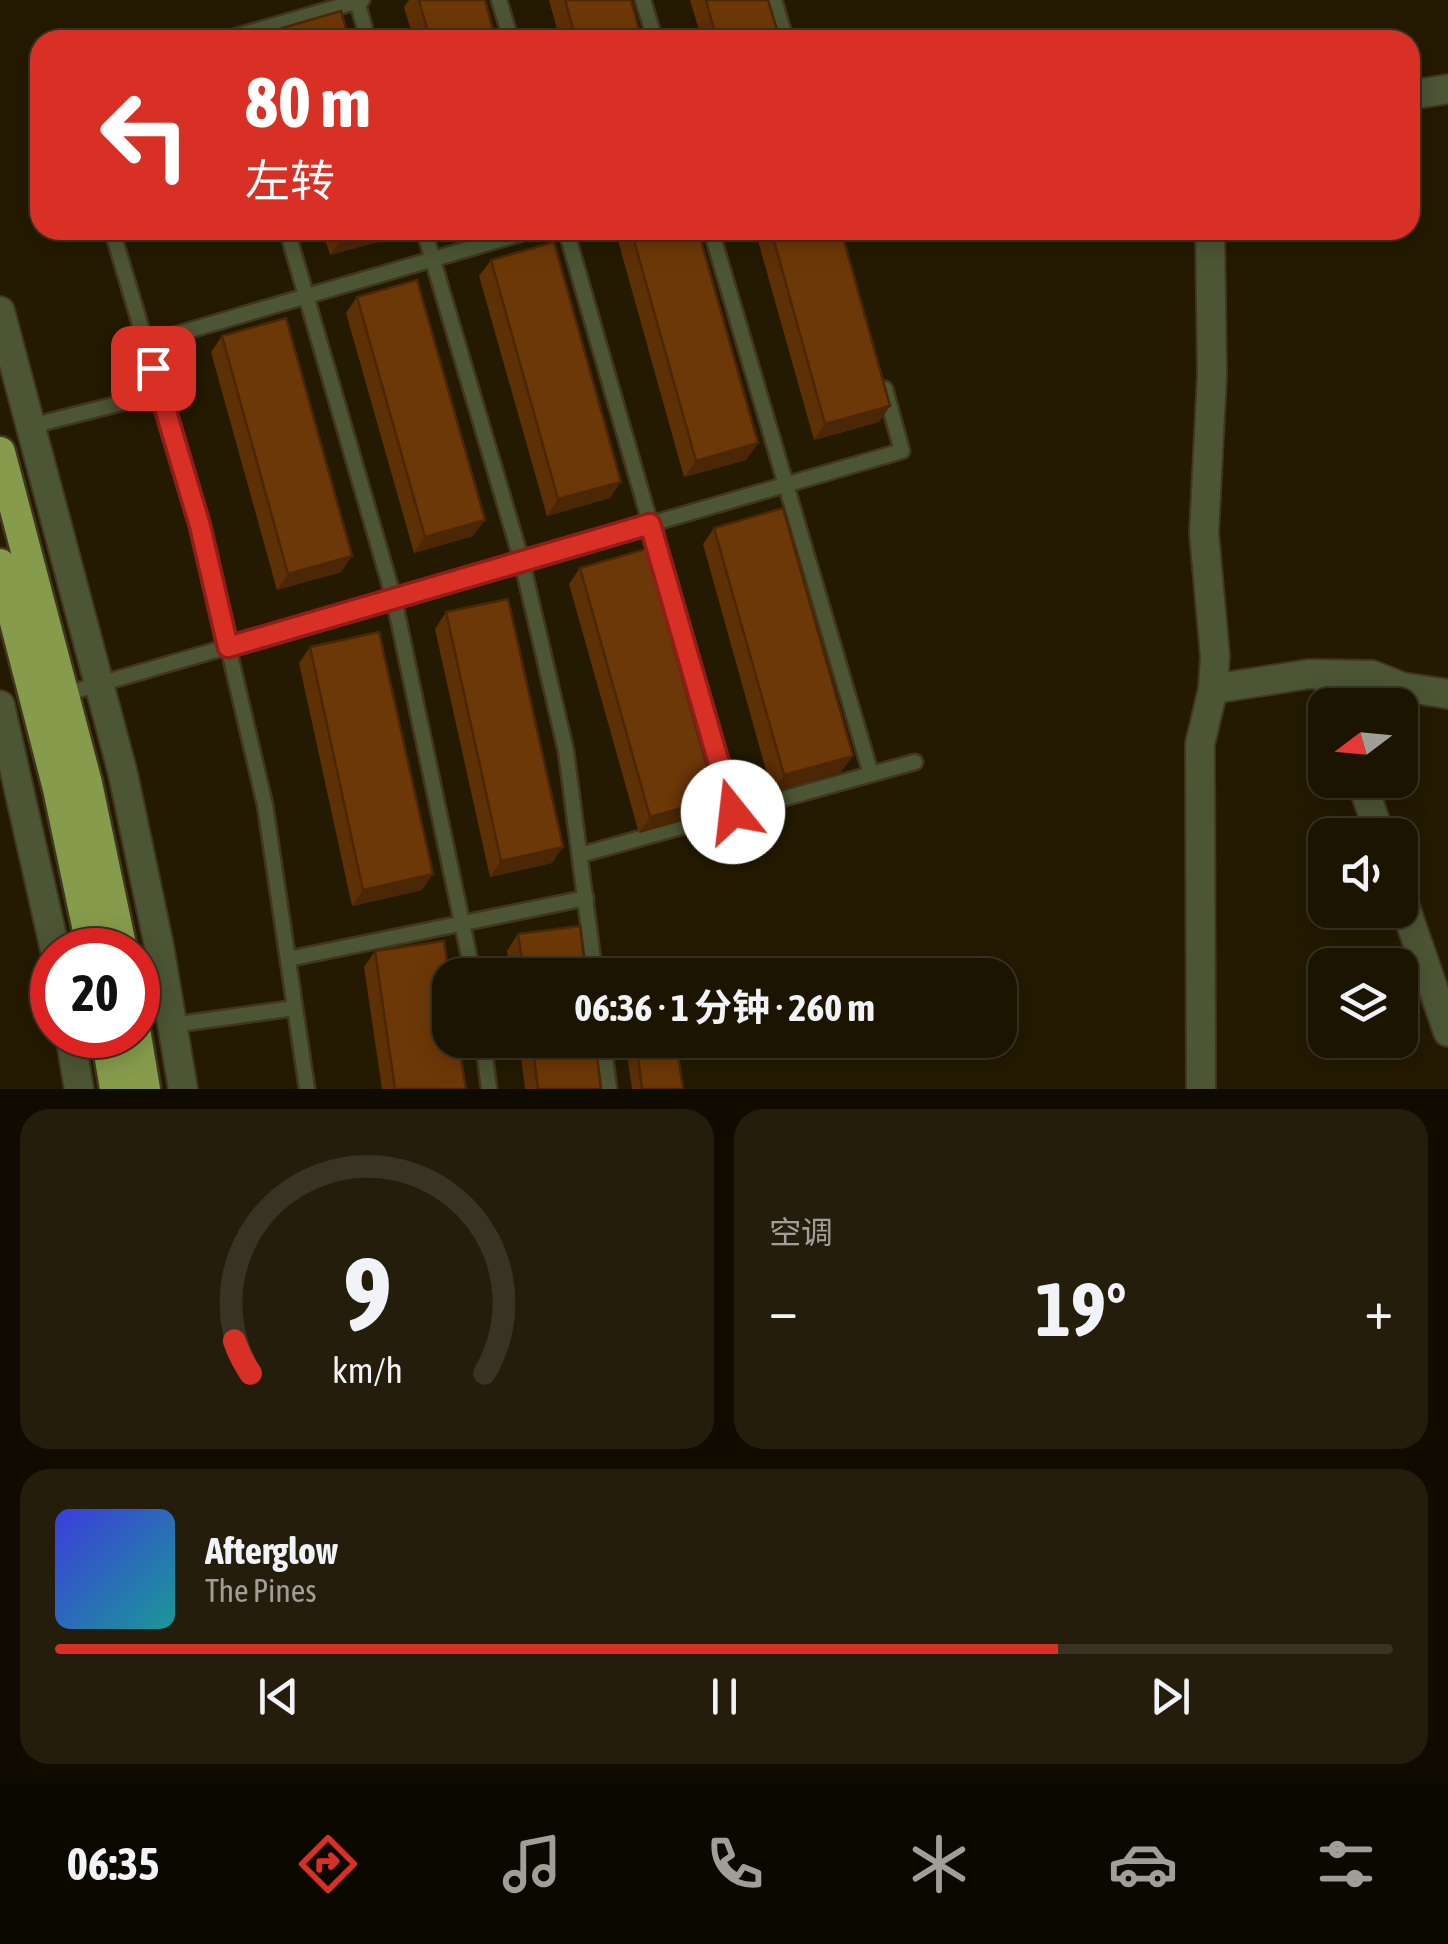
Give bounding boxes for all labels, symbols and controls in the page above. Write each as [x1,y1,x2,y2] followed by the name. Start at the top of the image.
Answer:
[245,62,371,142] text: 80 m
[80,70,210,200] icon: left
[245,155,335,207] text: 左转
[111,326,196,411] pin
[126,341,181,396] icon: arrive
[1308,688,1418,798] north arrow
[1308,688,1418,1058] map controls
[681,760,785,864] position arrow
[1308,818,1418,928] button: sound
[30,928,160,1058] speed limit sign: 20
[1308,948,1418,1058] button: layers
[574,986,875,1029] text: 06:36 · 1 分钟 · 260 m
[769,1214,833,1251] text: 空调
[343,1234,391,1353] text: 9
[1035,1266,1127,1352] text: 19°
[769,1278,798,1341] text: −
[1364,1278,1393,1341] text: +
[332,1350,402,1391] text: km/h
[205,1529,338,1572] text: Afterglow
[205,1572,317,1609] text: The Pines
[251,1669,306,1724] icon: previous
[697,1669,752,1724] icon: pause
[1143,1669,1198,1724] icon: next
[293,1829,363,1899] icon: directions
[497,1829,567,1899] icon: music
[700,1829,770,1899] icon: phone
[904,1829,974,1899] icon: climate
[1108,1829,1178,1899] icon: car
[1311,1829,1381,1899] icon: filters
[67,1838,159,1890] text: 06:35

